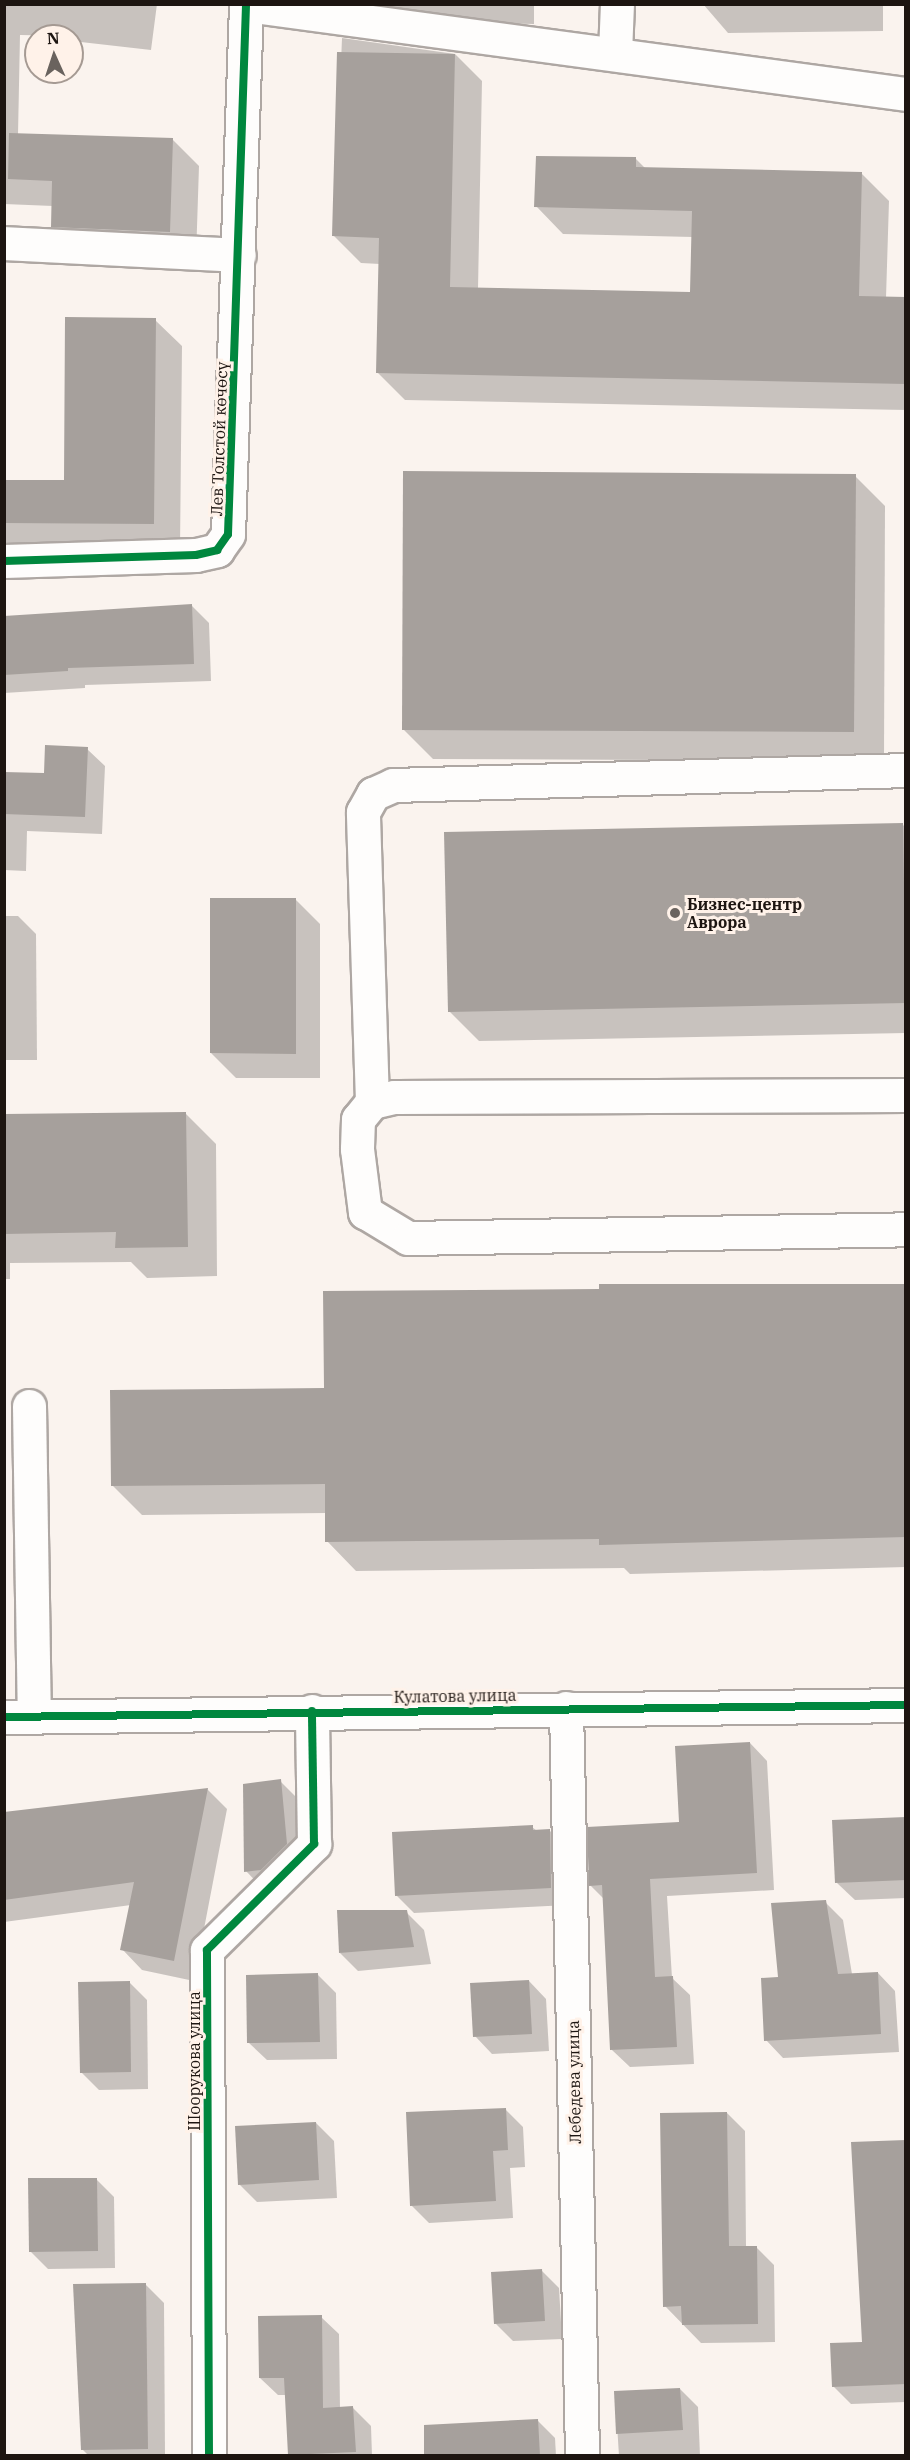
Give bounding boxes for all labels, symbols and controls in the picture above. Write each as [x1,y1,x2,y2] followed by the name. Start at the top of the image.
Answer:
[24,24,84,84] north arrow
[46,28,60,48] text: N
[207,362,231,516] street label: Лев Толстой көчөсү
[687,894,802,932] place label: Бизнес-центр Аврора
[668,906,682,920] marker: Бизнес-центр Аврора
[393,1685,517,1707] street label: Кулатова улица
[184,1991,204,2131] street label: Шоорукова улица
[563,2020,585,2144] street label: Лебедева улица

